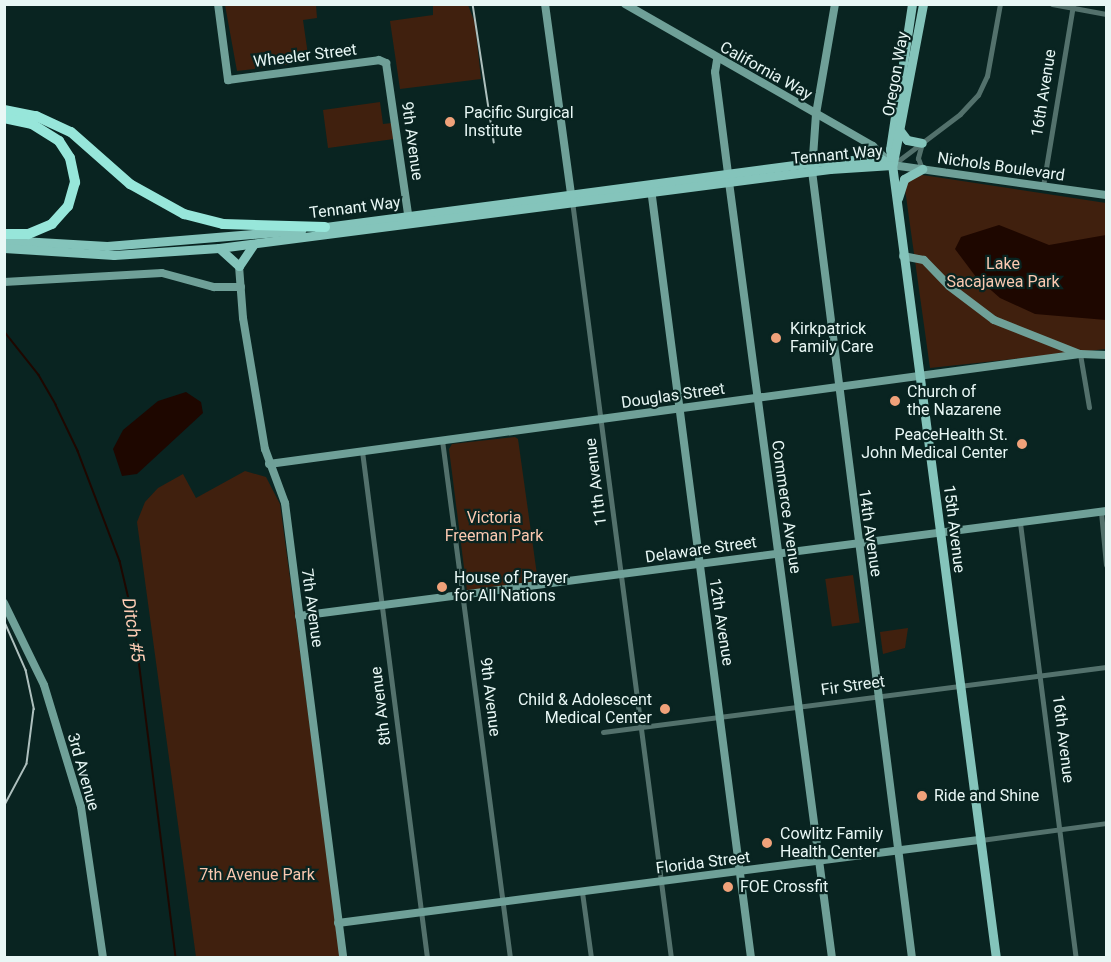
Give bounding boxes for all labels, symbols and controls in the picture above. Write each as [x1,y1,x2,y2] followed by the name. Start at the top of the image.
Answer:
[879,30,913,118] street label: Oregon Way
[717,38,815,104] street label: California Way
[252,40,358,72] street label: Wheeler Street
[1028,48,1060,138] street label: 16th Avenue
[397,100,427,182] street label: 9th Avenue
[464,103,574,141] place label: Pacific Surgical Institute
[441,113,459,131] marker: Pacific Surgical Institute
[790,141,884,169] street label: Tennant Way
[936,149,1066,185] street label: Nichols Boulevard
[308,193,402,223] street label: Tennant Way
[946,254,1060,292] park label: Lake Sacajawea Park
[790,319,874,357] place label: Kirkpatrick Family Care
[767,329,785,347] marker: Kirkpatrick Family Care
[620,379,726,413] street label: Douglas Street
[907,382,1001,420] place label: Church of the Nazarene
[888,394,902,408] marker: Church of the Nazarene
[861,425,1008,463] place label: PeaceHealth St. John Medical Center
[1013,435,1031,453] marker: PeaceHealth St. John Medical Center
[581,437,611,527] street label: 11th Avenue
[767,439,805,575] street label: Commerce Avenue
[939,484,969,574] street label: 15th Avenue
[854,488,886,578] street label: 14th Avenue
[445,508,543,546] park label: Victoria Freeman Park
[644,533,758,567] street label: Delaware Street
[297,567,327,649] street label: 7th Avenue
[454,568,568,606] place label: House of Prayer for All Nations
[705,577,737,667] street label: 12th Avenue
[435,580,449,594] marker: House of Prayer for All Nations
[117,596,149,664] water label: Ditch #5
[476,656,504,738] street label: 9th Avenue
[367,665,395,747] street label: 8th Avenue
[820,672,886,700] street label: Fir Street
[518,690,652,728] place label: Child & Adolescent Medical Center
[1048,694,1078,784] street label: 16th Avenue
[656,700,674,718] marker: Child & Adolescent Medical Center
[63,731,103,813] street label: 3rd Avenue
[934,786,1039,806] place label: Ride and Shine
[915,789,929,803] marker: Ride and Shine
[780,824,883,862] place label: Cowlitz Family Health Center
[758,834,776,852] marker: Cowlitz Family Health Center
[655,848,751,878] street label: Florida Street
[199,865,315,885] park label: 7th Avenue Park
[740,877,828,897] place label: FOE Crossfit
[721,880,735,894] marker: FOE Crossfit

